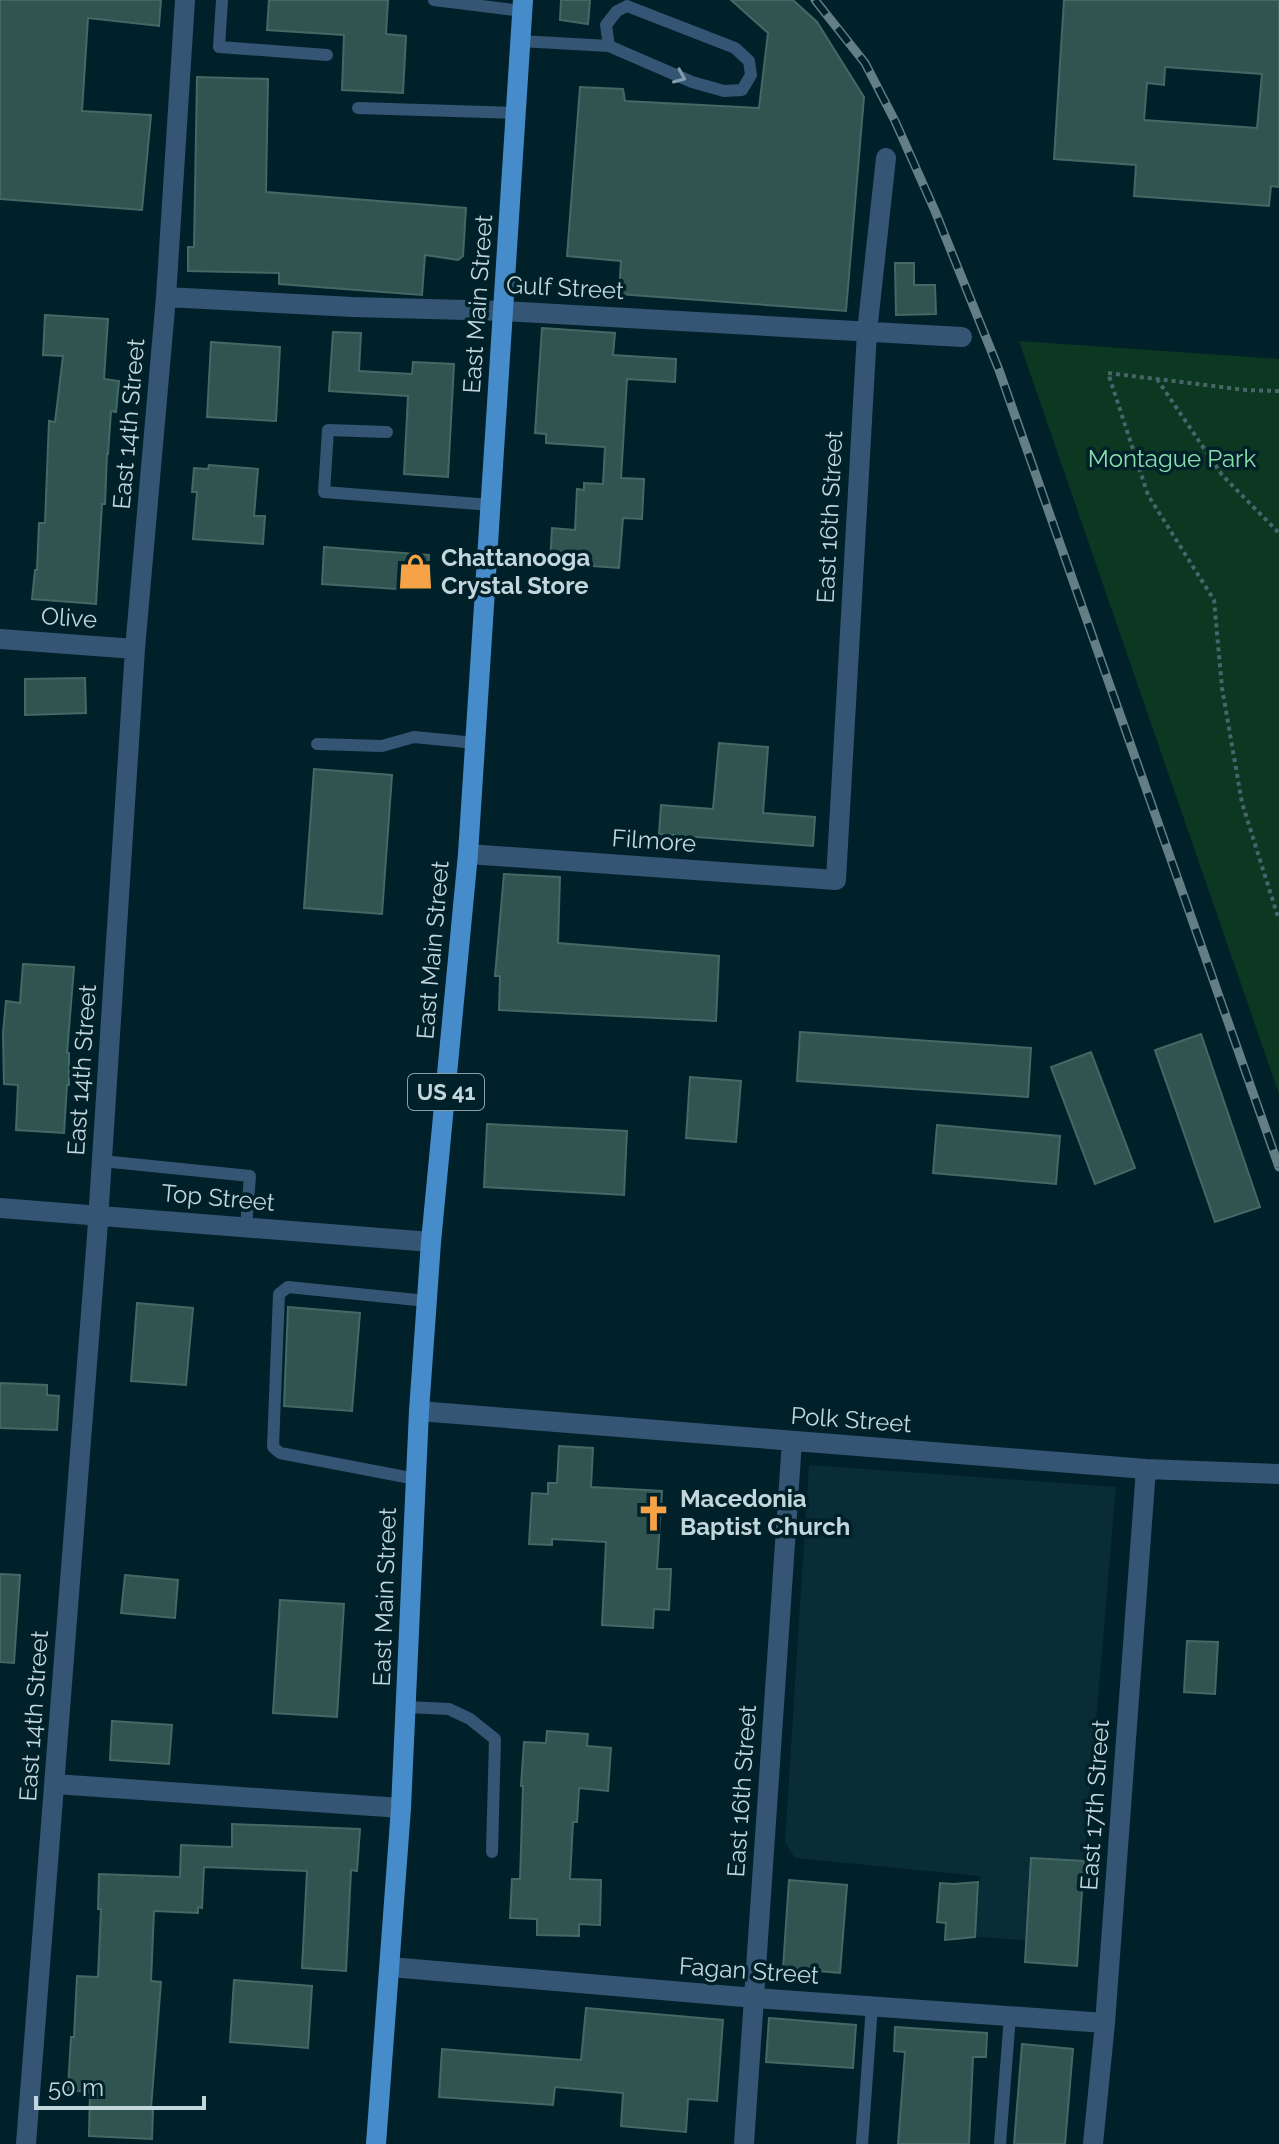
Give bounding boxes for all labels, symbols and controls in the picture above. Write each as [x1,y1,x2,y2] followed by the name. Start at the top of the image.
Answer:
[672,67,686,83] one-way arrow
[457,214,498,394] street label: East Main Street
[505,270,625,305] street label: Gulf Street
[107,337,150,511] street label: East 14th Street
[810,430,849,604] street label: East 16th Street
[1088,444,1256,473] park label: Montague Park
[441,543,591,600] place label: Chattanooga Crystal Store
[396,553,434,591] shop icon: Chattanooga Crystal Store
[40,601,98,634] street label: Olive
[611,823,697,858] street label: Filmore
[410,859,455,1041] street label: East Main Street
[61,983,102,1156] street label: East 14th Street
[408,1074,484,1110] road number: US 41
[160,1178,276,1217] street label: Top Street
[790,1401,912,1438] street label: Polk Street
[680,1484,850,1541] place label: Macedonia Baptist Church
[635,1494,673,1532] church icon: Macedonia Baptist Church
[367,1507,402,1687] street label: East Main Street
[13,1629,54,1802] street label: East 14th Street
[721,1704,762,1878] street label: East 16th Street
[1074,1719,1115,1891] street label: East 17th Street
[678,1951,820,1990] street label: Fagan Street
[36,2060,204,2110] scale bar
[48,2073,104,2102] text: 50 m

